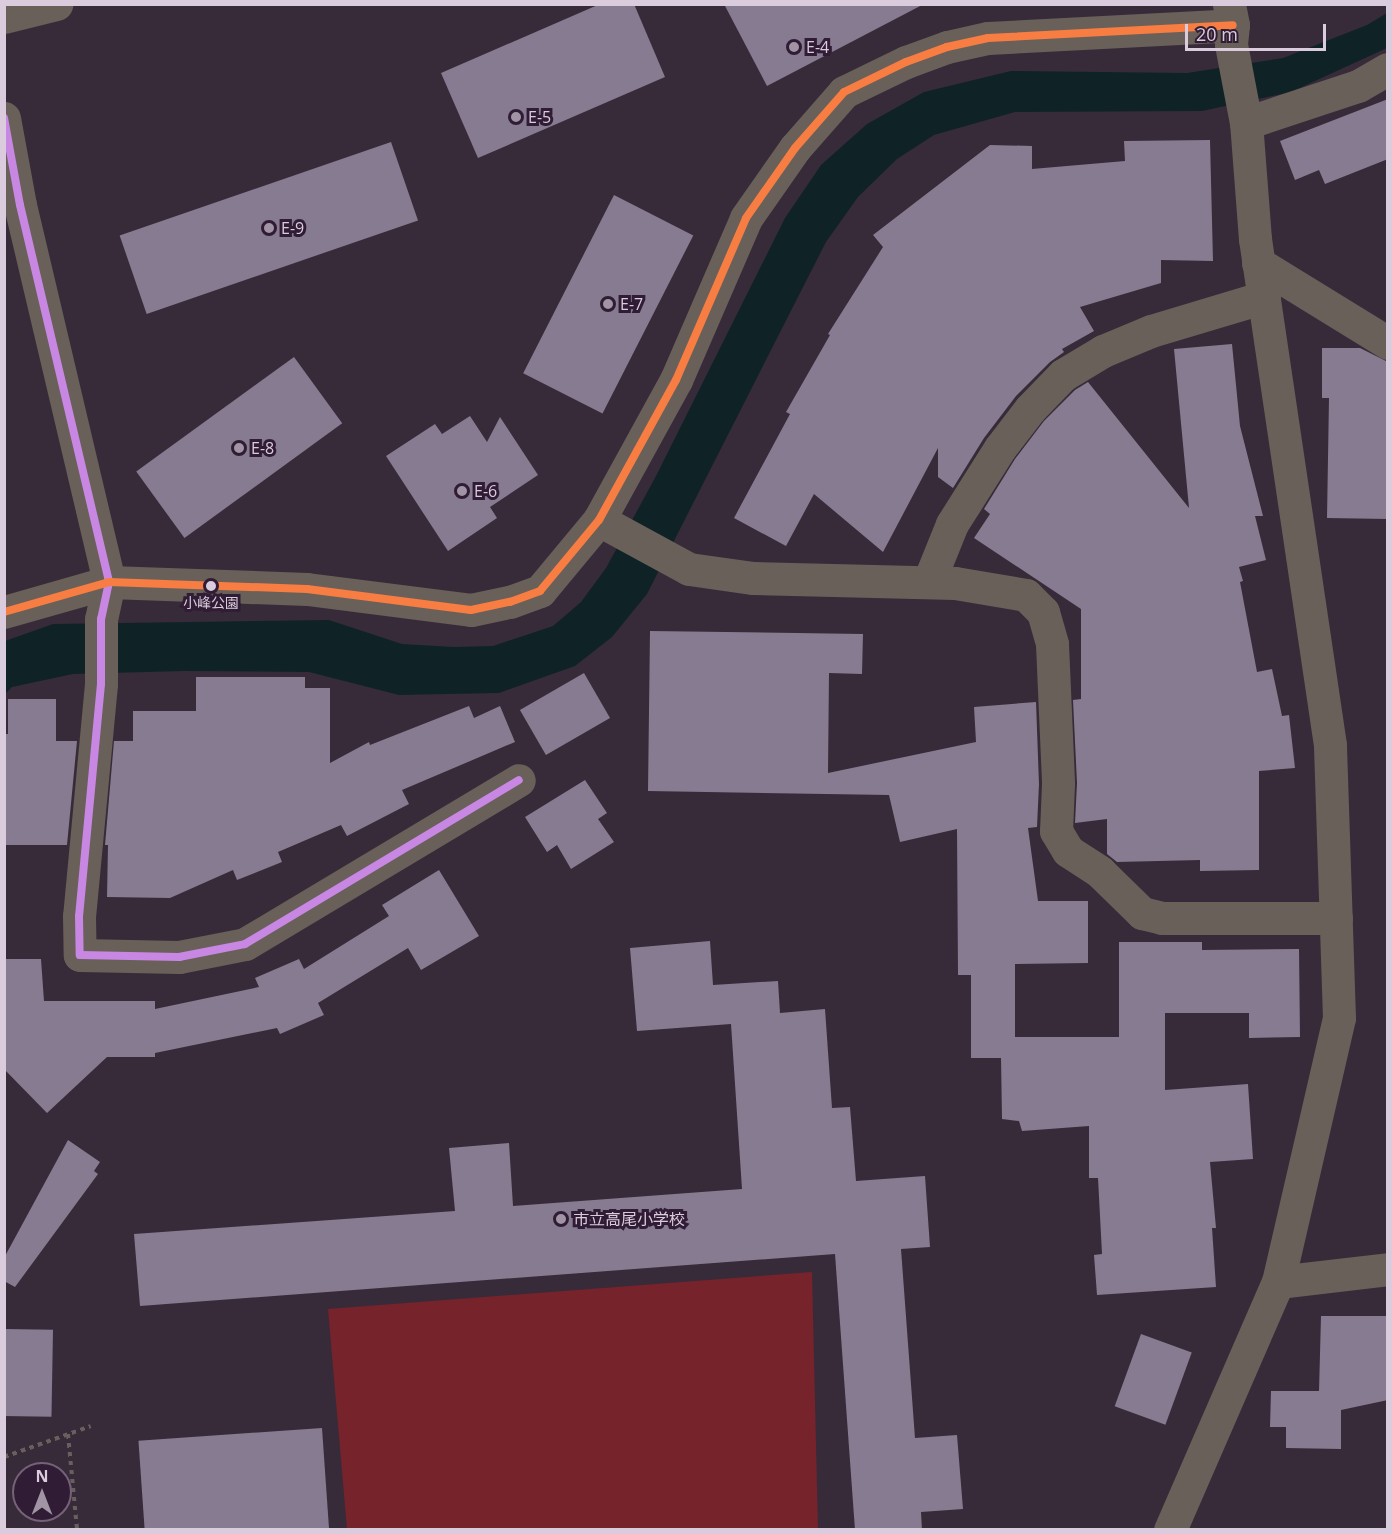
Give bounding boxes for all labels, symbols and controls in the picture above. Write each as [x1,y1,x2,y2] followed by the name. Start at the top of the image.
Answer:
[1188,12,1329,50] scale bar
[1196,22,1238,46] text: 20 m
[806,37,829,57] place label: E-4
[787,40,801,54] marker: E-4
[528,107,551,127] place label: E-5
[509,110,523,124] marker: E-5
[281,218,304,238] place label: E-9
[262,221,276,235] marker: E-9
[620,294,643,314] place label: E-7
[601,297,615,311] marker: E-7
[251,438,274,458] place label: E-8
[232,441,246,455] marker: E-8
[474,481,497,501] place label: E-6
[455,484,469,498] marker: E-6
[205,580,217,592] marker: 小峰公園
[183,595,239,611] place label: 小峰公園
[573,1209,685,1229] place label: 市立高尾小学校
[554,1212,568,1226] marker: 市立高尾小学校
[12,1462,72,1522] north arrow
[35,1465,49,1487] text: N

